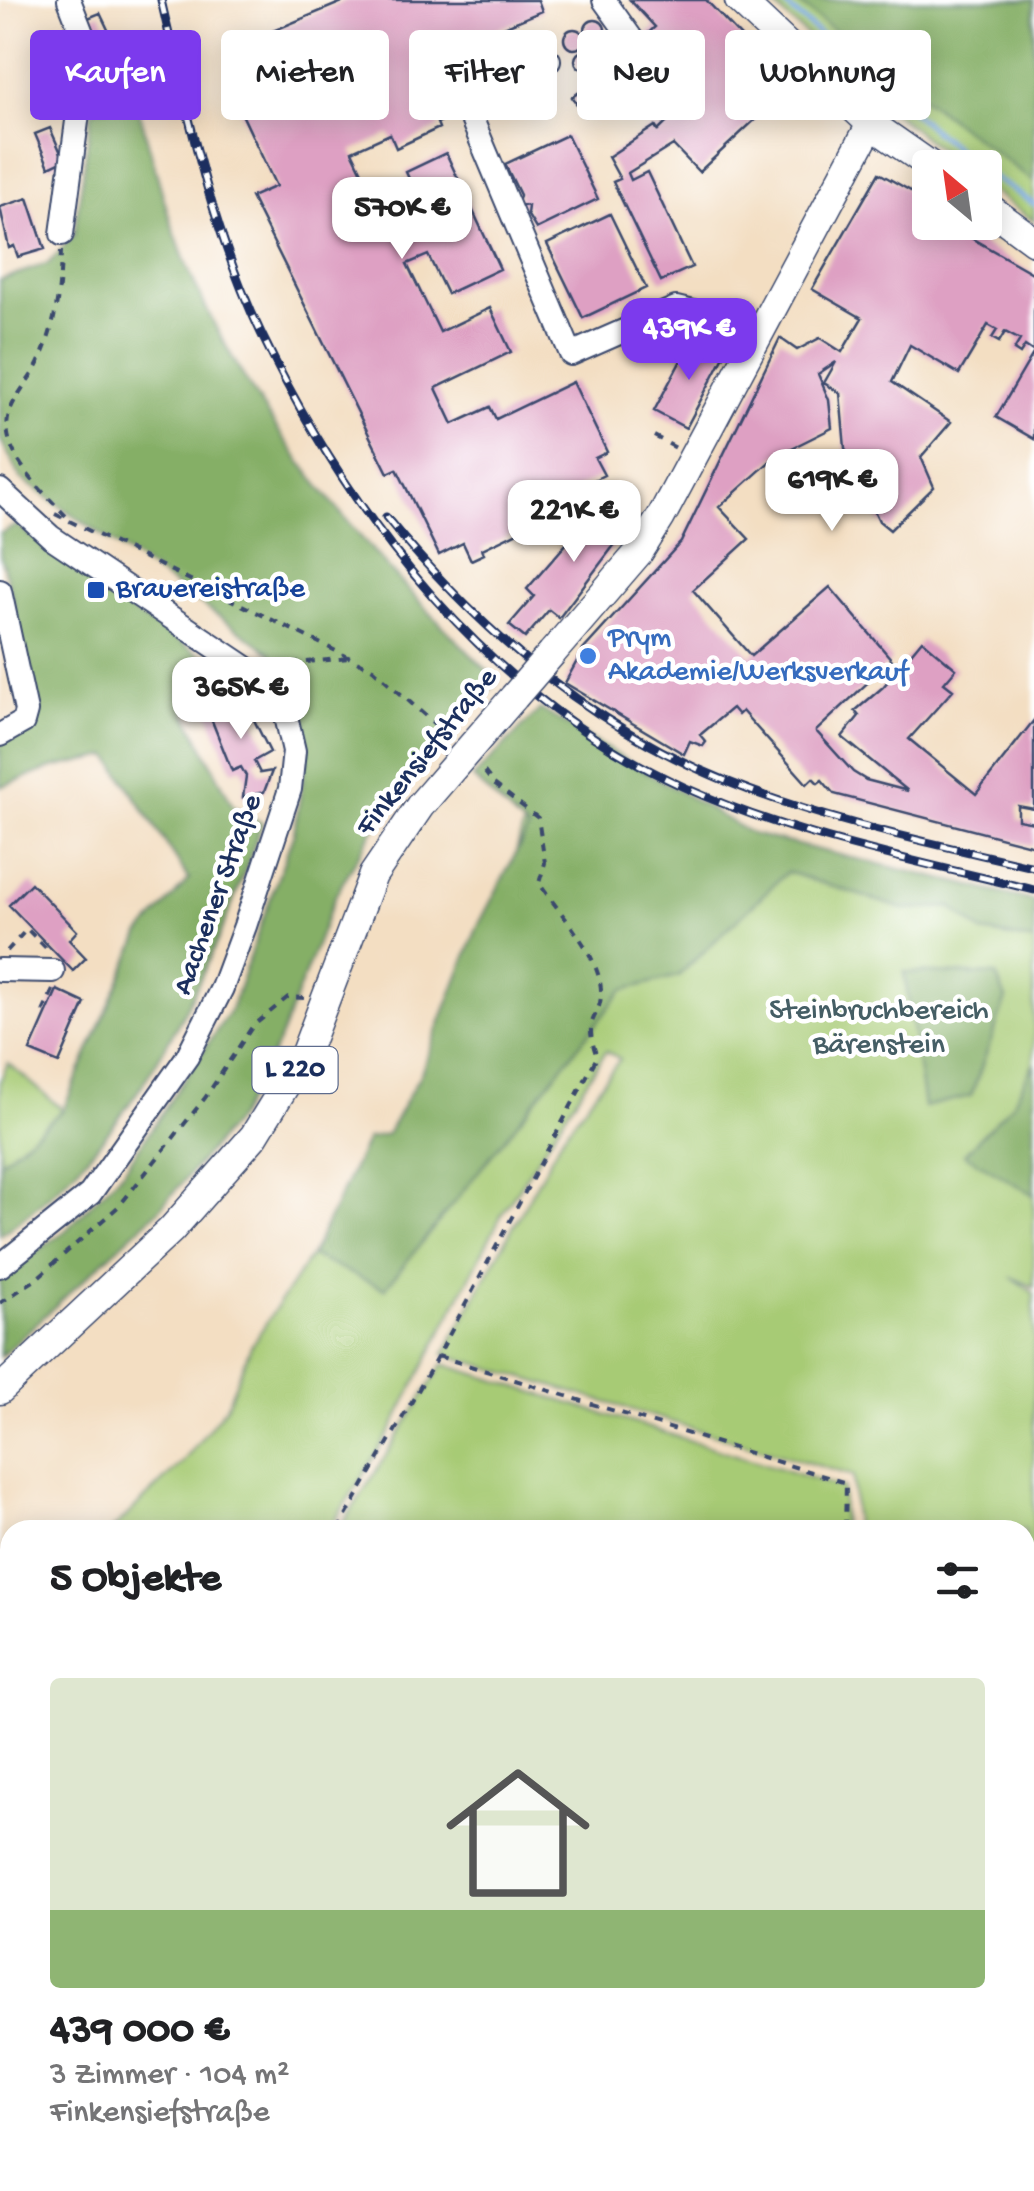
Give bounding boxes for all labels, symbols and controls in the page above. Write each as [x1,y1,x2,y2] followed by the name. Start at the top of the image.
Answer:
[30,30,201,120] chip: Kaufen
[221,30,389,120] chip: Mieten
[409,30,557,120] chip: Filter
[577,30,705,120] chip: Neu
[725,30,931,120] chip: Wohnung
[912,150,1002,240] north arrow
[912,150,1002,240] map controls
[321,177,483,262] pin: 570K €
[354,190,450,228] text: 570K €
[608,298,770,383] pin: 439K €
[643,311,735,349] text: 439K €
[751,449,913,534] pin: 619K €
[787,462,877,500] text: 619K €
[493,480,655,565] pin: 221K €
[530,493,618,531] text: 221K €
[115,573,306,608] place label: Brauereistraße
[85,579,107,601] marker: Brauereistraße
[607,622,911,691] place label: Prym Akademie/Werksverkauf
[577,645,599,667] marker: Prym Akademie/Werksverkauf
[160,657,322,742] pin: 365K €
[349,662,507,845] street label: Finkensiefstraße
[194,670,288,708] text: 365K €
[167,790,272,1000] street label: Aachener Straße
[769,995,989,1064] park label: Steinbruchbereich Bärenstein
[252,1047,338,1093] road number: L 220
[930,1553,985,1608] icon: filters
[50,1556,221,1605] text: 5 Objekte
[428,1743,608,1923] icon: home
[50,2008,229,2057] text: 439 000 €
[50,2057,290,2095] text: 3 Zimmer · 104 m²
[50,2095,269,2133] text: Finkensiefstraße

